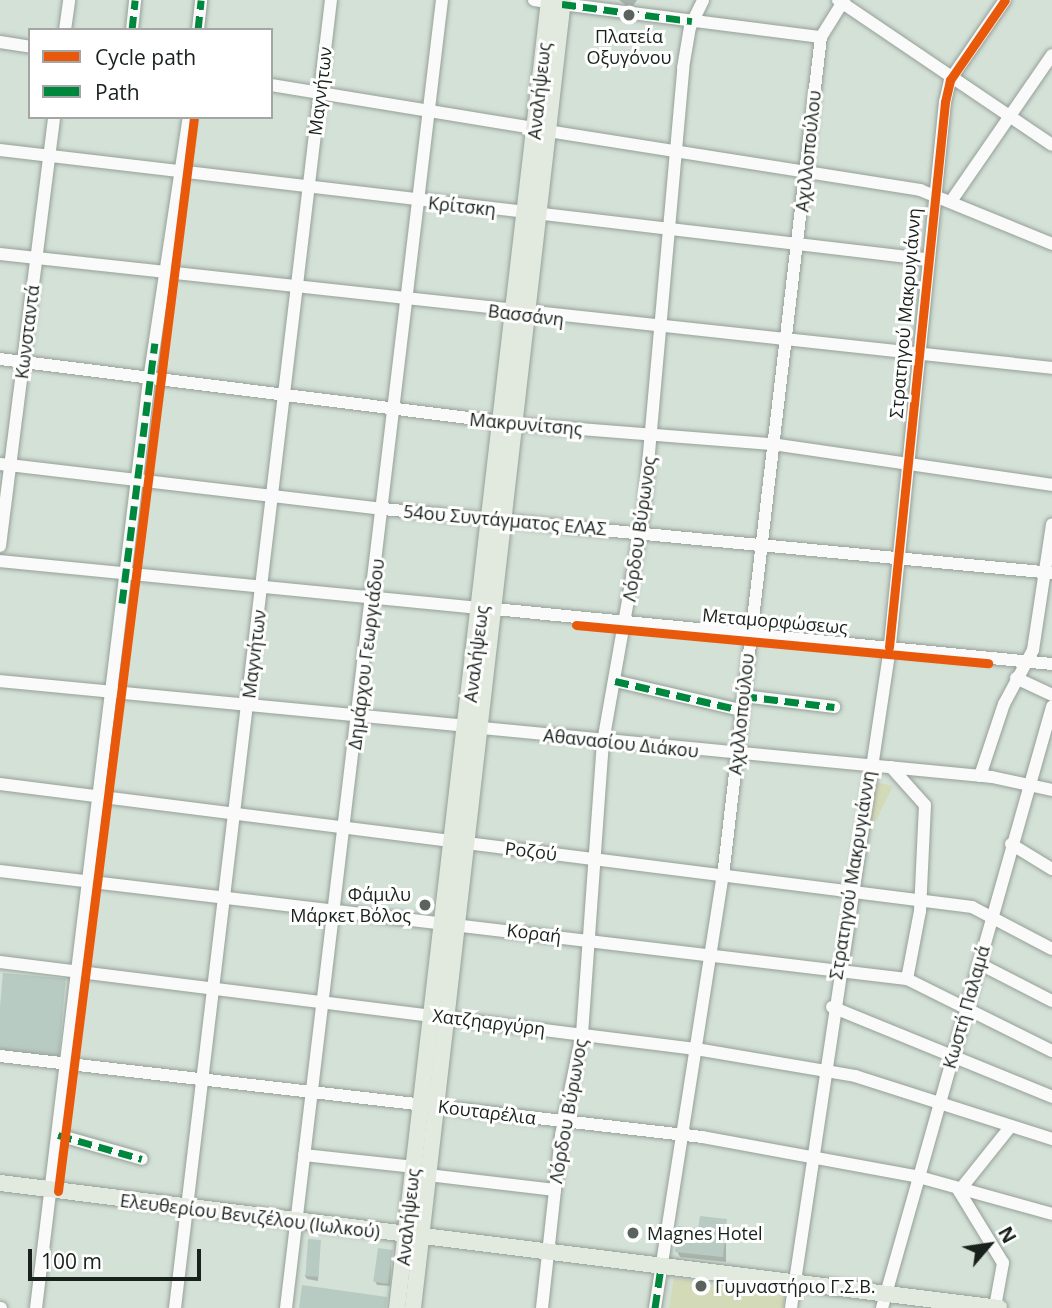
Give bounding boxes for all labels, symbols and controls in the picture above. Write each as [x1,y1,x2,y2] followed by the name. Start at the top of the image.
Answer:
[621,7,637,23] marker: Πλατεία Οξυγόνου
[586,26,672,68] place label: Πλατεία Οξυγόνου
[28,28,273,119] legend
[523,41,555,141] street label: Αναλήψεως
[95,43,196,71] text: Cycle path
[304,45,336,137] street label: Μαγνήτων
[95,78,140,106] text: Path
[791,89,825,213] street label: Αχιλλοπούλου
[427,192,497,220] street label: Κρίτσκη
[885,207,925,419] street label: Στρατηγού Μακρυγιάννη
[11,284,43,380] street label: Κωνσταντά
[487,300,565,330] street label: Βασσάνη
[469,408,583,440] street label: Μακρυνίτσης
[618,455,660,603] street label: Λόρδου Βύρωνος
[402,500,608,540] street label: 54ου Συντάγματος ΕΛΑΣ
[344,557,388,751] street label: Δημάρχου Γεωργιάδου
[459,604,493,704] street label: Αναλήψεως
[701,604,849,638] street label: Μεταμορφώσεως
[238,608,270,700] street label: Μαγνήτων
[724,652,758,776] street label: Αχιλλοπούλου
[542,724,700,762] street label: Αθανασίου Διάκου
[825,769,879,981] street label: Στρατηγού Μακρυγιάννη
[504,837,558,865] street label: Ροζού
[290,884,411,926] place label: Φάμιλυ Μάρκετ Βόλος
[417,897,433,913] marker: Φάμιλυ Μάρκετ Βόλος
[506,919,562,947] street label: Κοραή
[938,943,994,1071] street label: Κωστή Παλαμά
[431,1004,547,1040] street label: Χατζηαργύρη
[545,1037,591,1185] street label: Λόρδου Βύρωνος
[437,1095,537,1129] street label: Κουταρέλια
[392,1167,424,1267] street label: Αναλήψεως
[119,1189,381,1243] street label: Ελευθερίου Βενιζέλου (Ιωλκού)
[954,1210,1024,1280] north arrow
[647,1222,763,1244] place label: Magnes Hotel
[992,1222,1022,1248] text: N
[625,1225,641,1241] marker: Magnes Hotel
[32,1234,205,1278] scale bar
[41,1247,102,1275] text: 100 m
[715,1275,876,1297] place label: Γυμναστήριο Γ.Σ.Β.
[693,1278,709,1294] marker: Γυμναστήριο Γ.Σ.Β.

